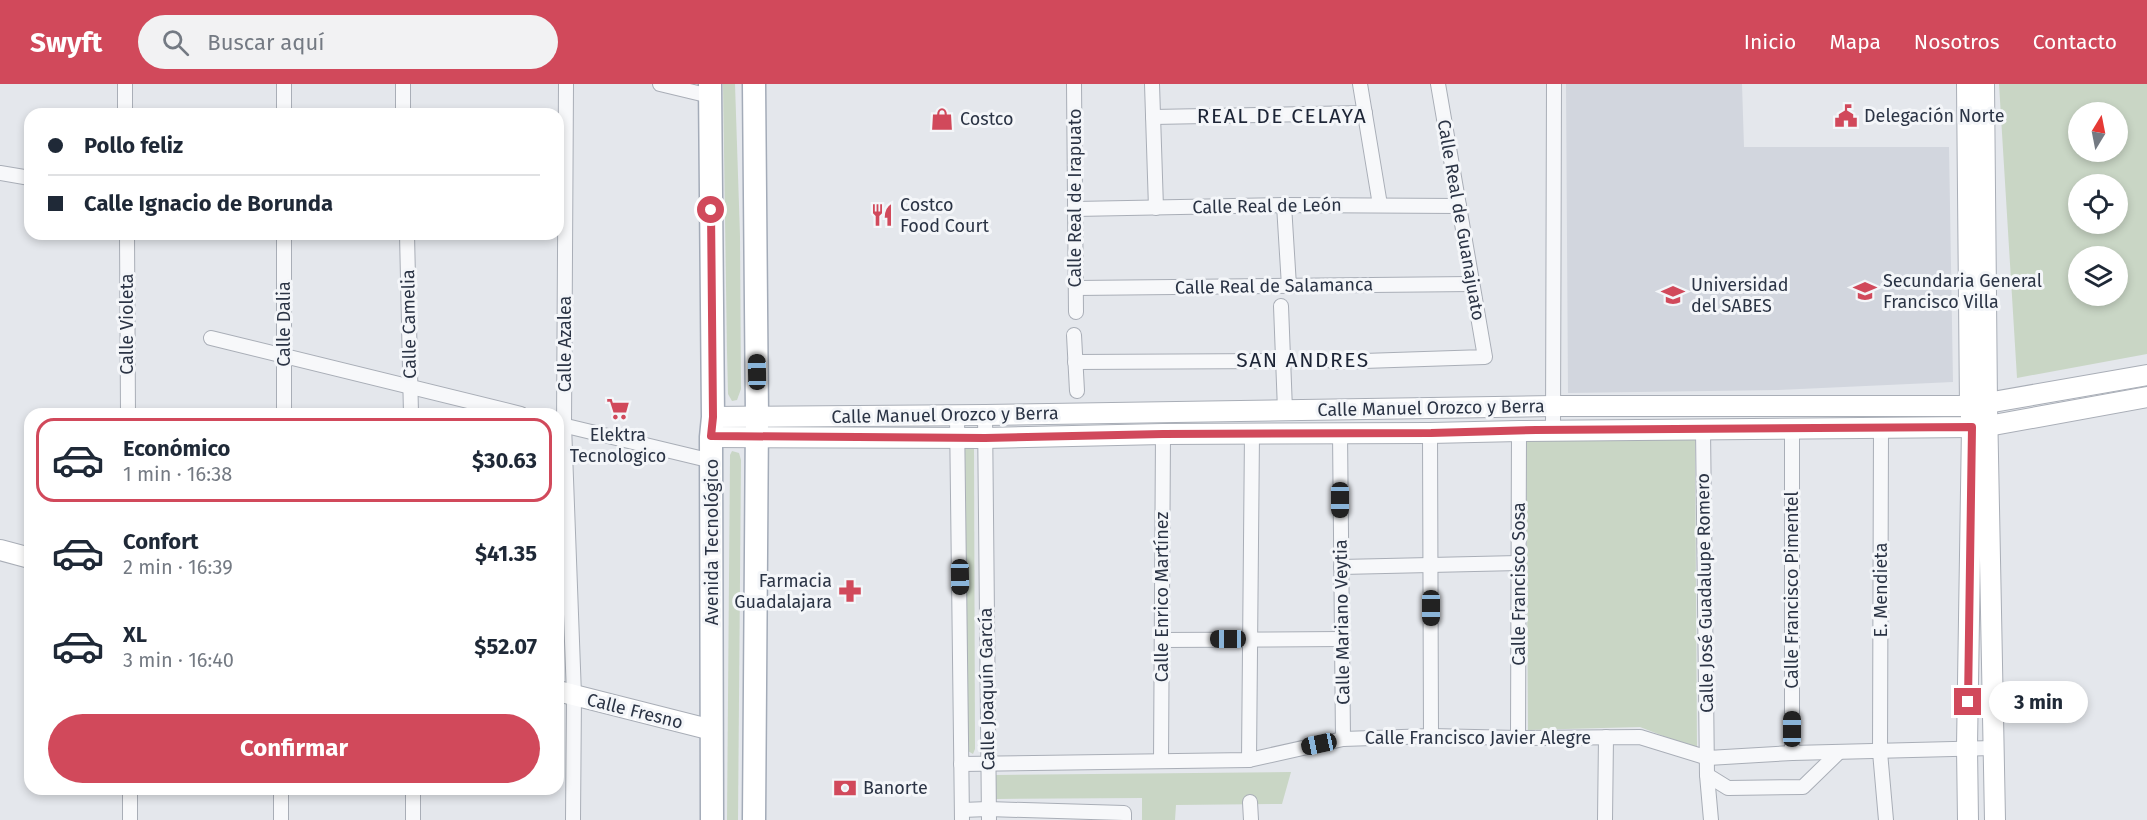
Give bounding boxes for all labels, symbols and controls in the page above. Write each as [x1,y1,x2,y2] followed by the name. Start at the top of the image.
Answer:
[138,15,558,69] search box
[30,26,102,59] text: Swyft
[159,26,192,59] icon: search
[207,29,324,56] text: Buscar aquí
[1744,29,1796,55] text: Inicio
[1829,29,1881,55] text: Mapa
[1914,29,2000,55] text: Nosotros
[2033,29,2117,55] text: Contacto
[2068,102,2128,162] north arrow
[2068,102,2128,306] map controls
[1197,103,1367,129] district label: REAL DE CELAYA
[1833,103,1859,129] public building icon: Delegación Norte
[1864,105,2005,127] place label: Delegación Norte
[929,106,955,132] shop icon: Costco
[960,108,1014,130] place label: Costco
[1064,109,1086,287] street label: Calle Real de Irapuato
[1432,118,1490,322] street label: Calle Real de Guanajuato
[84,132,183,159] text: Pollo feliz
[2068,174,2128,234] button: locate
[84,190,333,217] text: Calle Ignacio de Borunda
[900,194,989,237] place label: Costco Food Court
[1192,194,1342,218] street label: Calle Real de León
[697,196,724,223] route start
[869,202,895,228] restaurant icon: Costco Food Court
[2068,246,2128,306] button: layers
[397,269,421,379] street label: Calle Camelia
[1883,270,2042,313] place label: Secundaria General Francisco Villa
[116,273,138,375] street label: Calle Violeta
[1175,273,1373,299] street label: Calle Real de Salamanca
[1691,274,1789,317] place label: Universidad del SABES
[1852,278,1878,304] school or university icon: Secundaria General Francisco Villa
[273,281,295,367] street label: Calle Dalia
[1660,282,1686,308] school or university icon: Universidad del SABES
[554,296,576,392] street label: Calle Azalea
[1236,347,1370,373] district label: SAN ANDRES
[748,354,766,390] car
[1317,395,1545,421] street label: Calle Manuel Orozco y Berra
[605,396,631,422] supermarket icon: Elektra Tecnologico
[831,402,1059,428] street label: Calle Manuel Orozco y Berra
[570,424,666,467] place label: Elektra Tecnologico
[51,433,105,487] icon: car
[123,435,230,462] text: Económico
[472,447,537,474] text: $30.63
[701,459,723,625] street label: Avenida Tecnológico
[123,462,232,486] text: 1 min · 16:38
[1692,473,1718,713] street label: Calle José Guadalupe Romero
[1331,482,1349,518] car
[1781,491,1803,689] street label: Calle Francisco Pimentel
[1508,502,1530,666] street label: Calle Francisco Sosa
[1151,512,1173,682] street label: Calle Enrico Martínez
[51,526,105,580] icon: car
[123,528,199,555] text: Confort
[1330,539,1354,705] street label: Calle Mariano Veytia
[475,540,537,567] text: $41.35
[1870,543,1892,637] street label: E. Mendieta
[123,555,233,579] text: 2 min · 16:39
[951,559,969,595] car
[734,570,832,613] place label: Farmacia Guadalajara
[837,578,863,604] pharmacy icon: Farmacia Guadalajara
[1422,590,1440,626] car
[975,607,999,771] street label: Calle Joaquín García
[51,619,105,673] icon: car
[123,621,147,648] text: XL
[1210,630,1246,648] car
[474,633,537,660] text: $52.07
[123,648,234,672] text: 3 min · 16:40
[1989,681,2088,723] callout: 3 min
[585,688,685,734] street label: Calle Fresno
[1954,688,1981,715] route end
[2014,690,2063,714] text: 3 min
[1783,711,1801,747] car
[48,714,540,783] button: Confirmar
[1365,727,1591,749] street label: Calle Francisco Javier Alegre
[1300,731,1338,757] car
[832,775,858,801] bank icon: Banorte
[863,777,928,799] place label: Banorte

